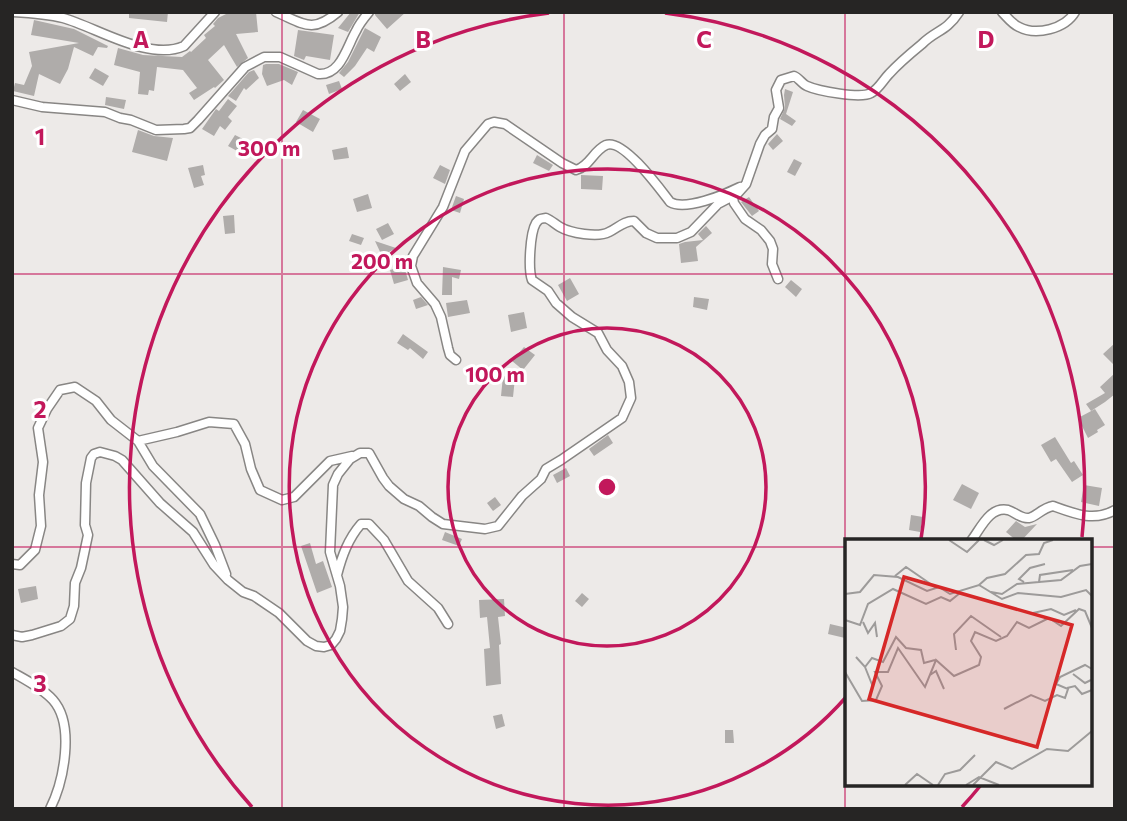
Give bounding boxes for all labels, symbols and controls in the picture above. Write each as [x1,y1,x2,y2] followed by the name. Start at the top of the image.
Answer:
[133,25,150,53] text: A
[415,25,431,53] text: B
[696,25,712,53] text: C
[978,25,995,53] text: D
[35,122,45,150] text: 1
[238,135,300,160] text: 300 m
[351,248,413,273] text: 200 m
[465,361,525,386] text: 100 m
[33,395,47,423] text: 2
[595,475,619,499] centre of rings
[845,539,1092,786] inset map
[33,669,47,697] text: 3

